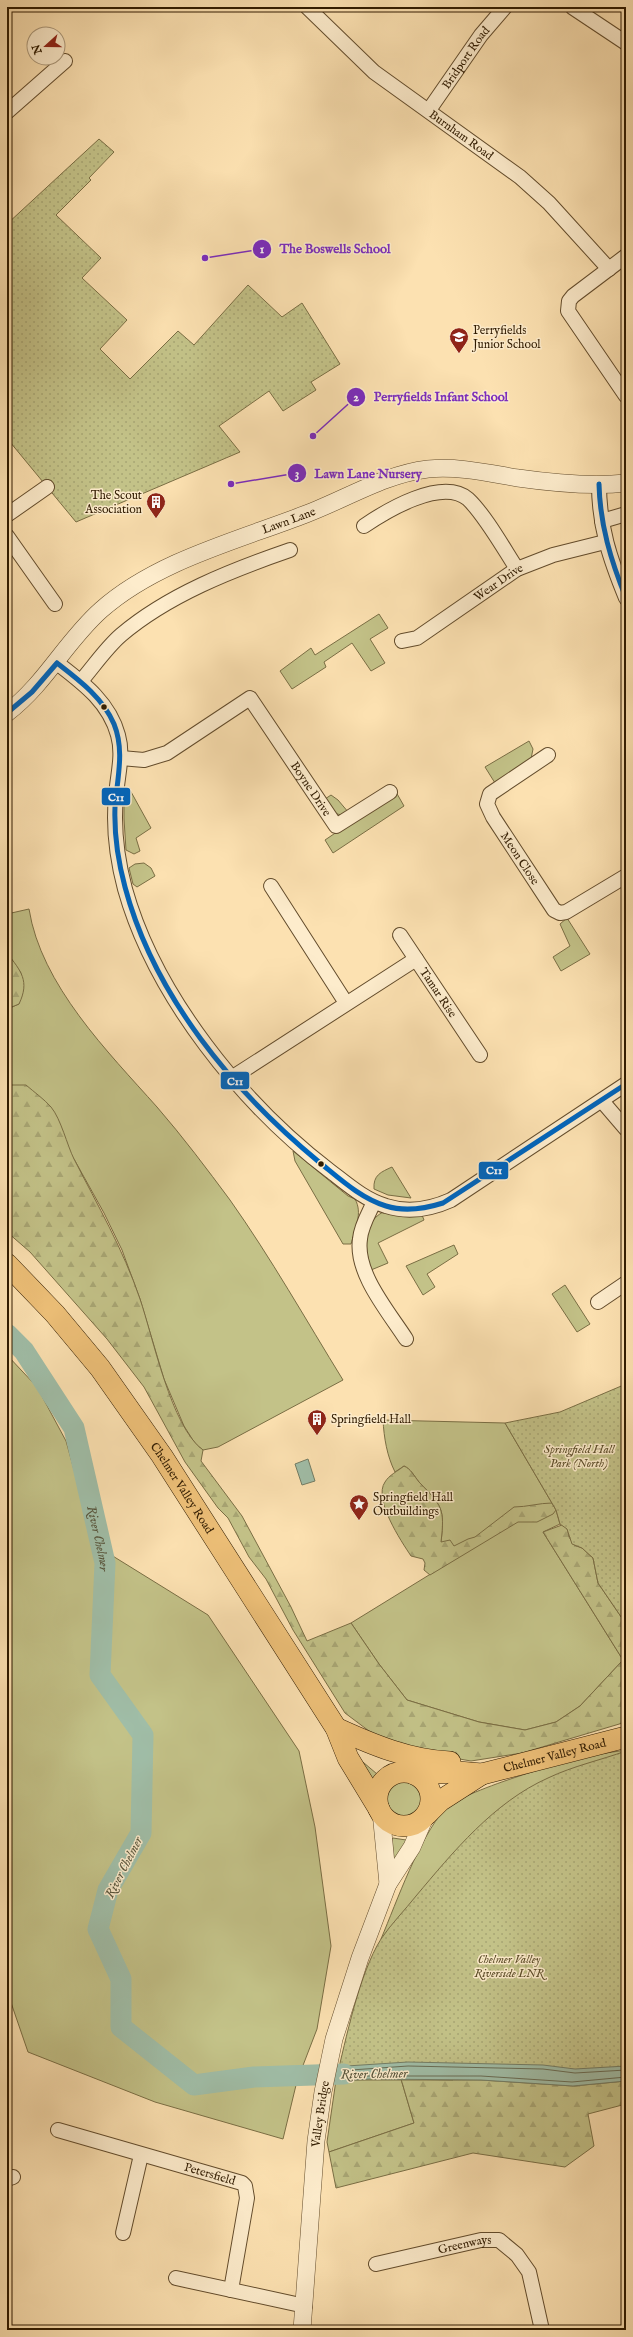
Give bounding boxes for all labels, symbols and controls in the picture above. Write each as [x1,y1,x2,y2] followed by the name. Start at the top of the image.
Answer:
[439,23,494,92] street label: Bridport Road
[26,26,66,66] north arrow
[29,42,46,57] text: N
[426,107,497,164] street label: Burnham Road
[252,236,399,261] callout: The Boswells School
[278,241,391,258] text: The Boswells School
[260,242,265,257] text: 1
[471,323,541,353] place label: Perryfields Junior School
[448,326,470,354] school or university icon: Perryfields Junior School
[346,384,516,409] callout: Perryfields Infant School
[374,389,509,406] text: Perryfields Infant School
[353,390,359,405] text: 2
[287,461,430,486] callout: Lawn Lane Nursery
[295,466,299,481] text: 3
[313,466,422,483] text: Lawn Lane Nursery
[84,488,143,517] place label: The Scout Association
[145,491,167,519] building icon: The Scout Association
[260,504,318,537] street label: Lawn Lane
[471,560,525,605] street label: Wear Drive
[99,702,109,712] unlabelled marker
[287,759,335,820] street label: Boyne Drive
[101,787,131,806] line badge: C11
[108,791,124,805] text: C11
[497,829,543,888] street label: Meon Close
[416,965,460,1021] street label: Tamar Rise
[220,1071,250,1090] line badge: C11
[227,1075,243,1089] text: C11
[316,1159,326,1169] unlabelled marker
[478,1161,509,1180] line badge: C11
[486,1164,502,1178] text: C11
[306,1408,328,1436] building icon: Springfield Hall
[331,1412,412,1428] place label: Springfield Hall
[147,1440,217,1537] street label: Chelmer Valley Road
[544,1442,616,1471] park label: Springfield Hall Park (North)
[373,1490,454,1519] place label: Springfield Hall Outbuildings
[348,1493,370,1521] place icon: Springfield Hall Outbuildings
[82,1504,112,1572] water label: River Chelmer
[502,1735,608,1776] street label: Chelmer Valley Road
[102,1834,147,1901] water label: River Chelmer
[474,1952,548,1981] park label: Chelmer Valley Riverside LNR
[340,2065,408,2084] water label: River Chelmer
[309,2079,333,2148] street label: Valley Bridge
[182,2160,238,2189] street label: Petersfield
[437,2233,491,2258] street label: Greenways

